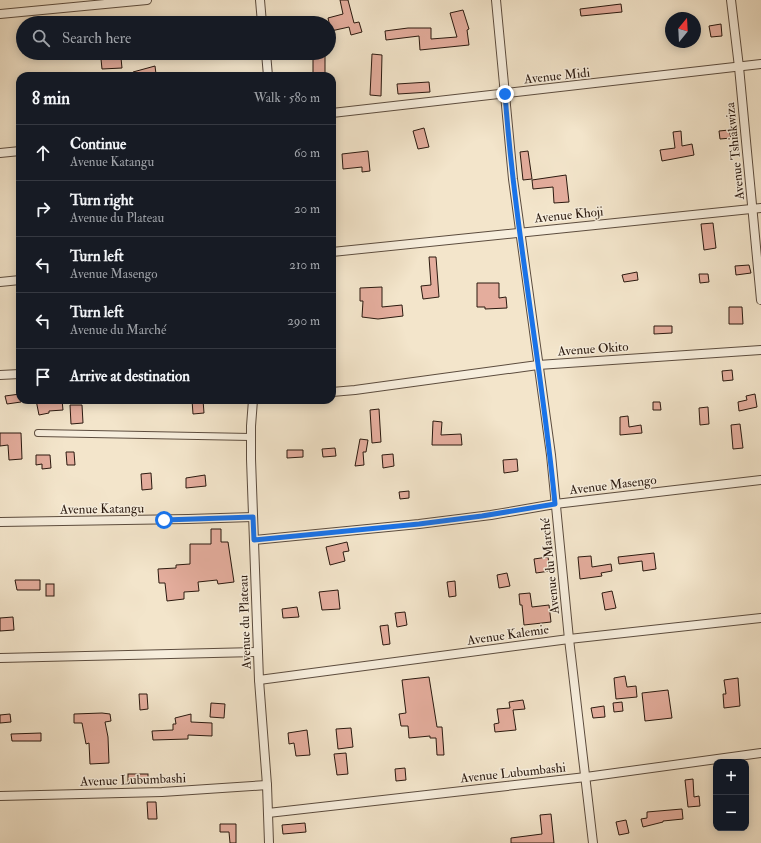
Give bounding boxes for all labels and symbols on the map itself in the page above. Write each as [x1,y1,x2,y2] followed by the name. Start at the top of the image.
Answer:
[665,12,701,48] north arrow
[522,65,591,88] street label: Avenue Midi
[496,85,514,103] route end
[722,101,748,202] street label: Avenue Tshiakwiza
[533,203,605,227] street label: Avenue Khoji
[556,339,629,360] street label: Avenue Okito
[568,472,657,498] street label: Avenue Masengo
[59,500,145,518] street label: Avenue Katangu
[155,511,173,529] route start
[537,517,563,616] street label: Avenue du Marché
[235,574,255,670] street label: Avenue du Plateau
[465,621,550,649] street label: Avenue Kalemie
[458,759,567,787] street label: Avenue Lubumbashi
[79,770,187,790] street label: Avenue Lubumbashi

